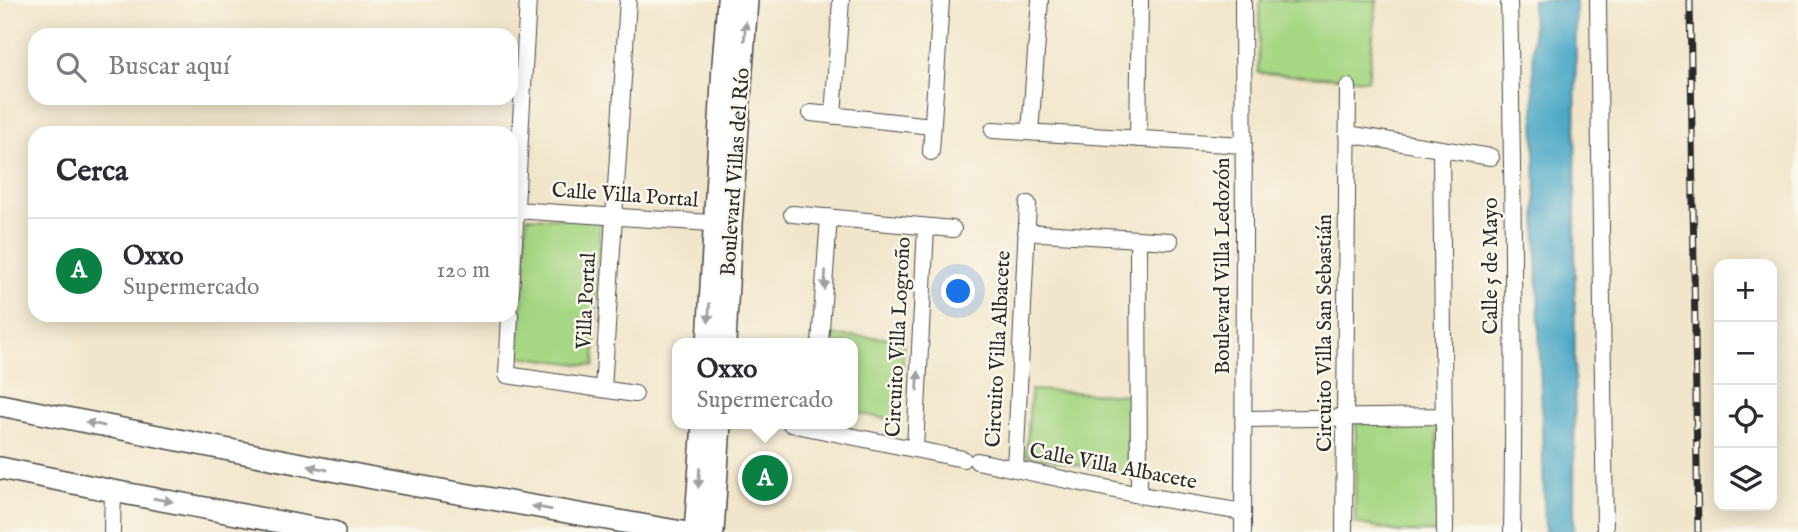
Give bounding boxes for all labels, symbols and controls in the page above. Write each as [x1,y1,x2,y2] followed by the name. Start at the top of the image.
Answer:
[740,19,751,41] one-way arrow
[28,28,518,105] search box
[52,48,90,86] icon: search
[108,50,230,83] text: Buscar aquí
[715,67,757,277] street label: Boulevard Villas del Río
[56,153,128,191] text: Cerca
[1210,157,1237,375] street label: Boulevard Villa Ledozón
[551,177,699,215] street label: Calle Villa Portal
[1478,197,1505,335] street label: Calle 5 de Mayo
[1312,214,1339,452] street label: Circuito Villa San Sebastián
[880,236,918,438] street label: Circuito Villa Logroño
[123,240,184,273] text: Oxxo
[980,250,1018,448] street label: Circuito Villa Albacete
[571,251,603,351] street label: Villa Portal
[71,256,87,285] text: A
[437,256,490,285] text: 120 m
[1714,259,1777,511] map controls
[1714,259,1777,322] button: +
[819,269,830,291] one-way arrow
[123,273,259,302] text: Supermercado
[941,274,975,308] your location
[704,302,715,324] one-way arrow
[1714,322,1777,385] button: −
[672,338,858,429] popup
[697,353,757,386] text: Oxxo
[913,369,924,391] one-way arrow
[1714,385,1777,448] button: locate
[697,386,833,415] text: Supermercado
[84,418,106,429] one-way arrow
[1027,438,1199,497] street label: Calle Villa Albacete
[1714,448,1777,511] button: layers
[742,452,788,504] pin: A
[307,462,329,473] one-way arrow
[693,467,704,489] one-way arrow
[152,495,174,506] one-way arrow
[531,502,553,513] one-way arrow

